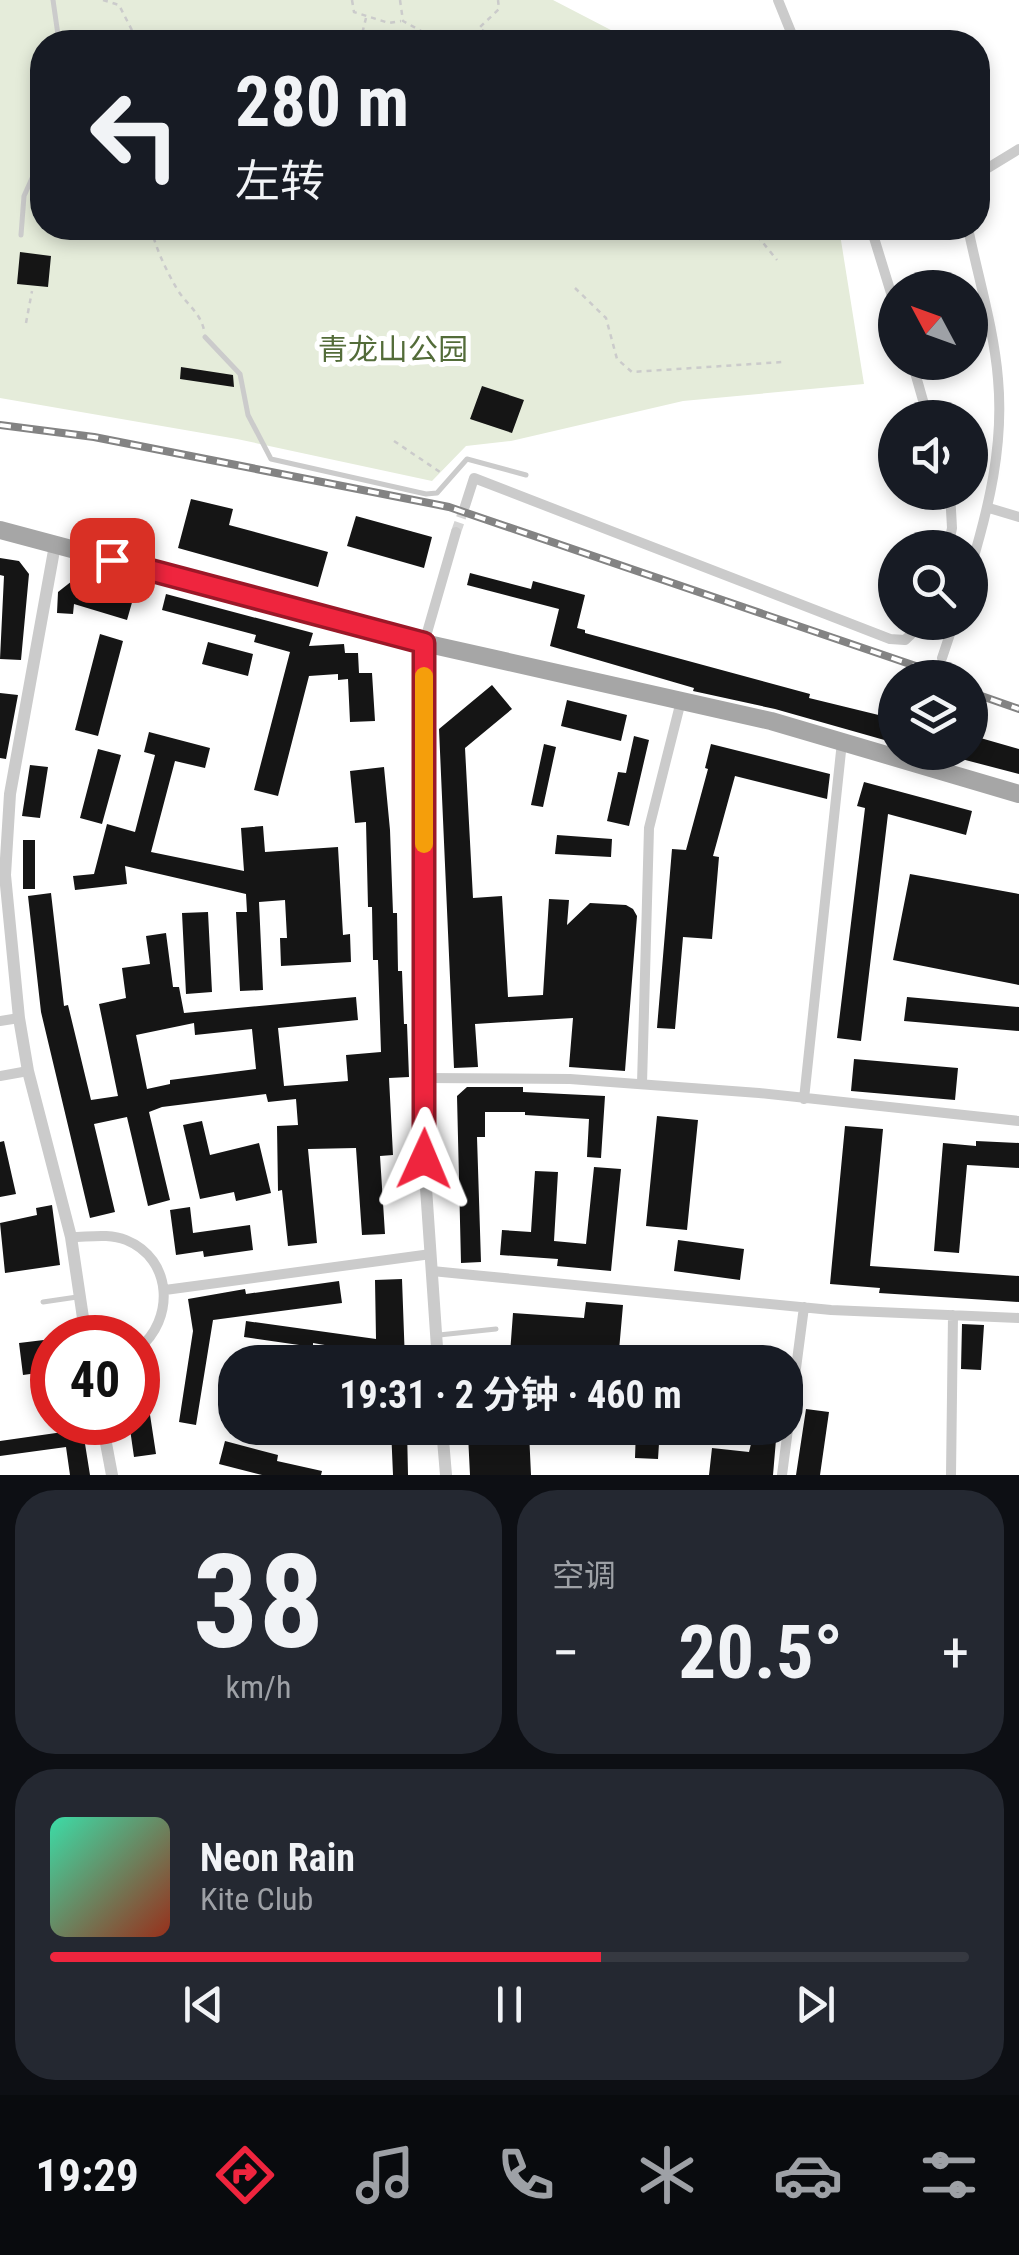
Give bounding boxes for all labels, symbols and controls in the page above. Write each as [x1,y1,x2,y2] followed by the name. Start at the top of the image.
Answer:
[235,61,409,143] text: 280 m
[70,70,200,200] icon: left
[235,155,325,208] text: 左转
[878,270,988,380] north arrow
[878,270,988,770] map controls
[318,332,468,367] park label: 青龙山公园
[878,400,988,510] button: sound
[70,518,155,603] pin
[878,530,988,640] button: search
[85,533,140,588] icon: arrive
[878,660,988,770] button: layers
[372,1107,476,1211] position arrow
[30,1315,160,1445] speed limit sign: 40
[339,1373,682,1417] text: 19:31 · 2 分钟 · 460 m
[193,1526,324,1679] text: 38
[552,1557,616,1595] text: 空调
[678,1608,843,1696] text: 20.5°
[552,1621,580,1685] text: −
[942,1621,969,1685] text: +
[226,1668,291,1706] text: km/h
[200,1836,355,1880] text: Neon Rain
[200,1880,313,1918] text: Kite Club
[176,1977,231,2032] icon: previous
[482,1977,537,2032] icon: pause
[788,1977,843,2032] icon: next
[210,2140,280,2210] icon: directions
[350,2140,420,2210] icon: music
[491,2140,561,2210] icon: phone
[632,2140,702,2210] icon: climate
[773,2140,843,2210] icon: car
[914,2140,984,2210] icon: filters
[35,2149,139,2202] text: 19:29

